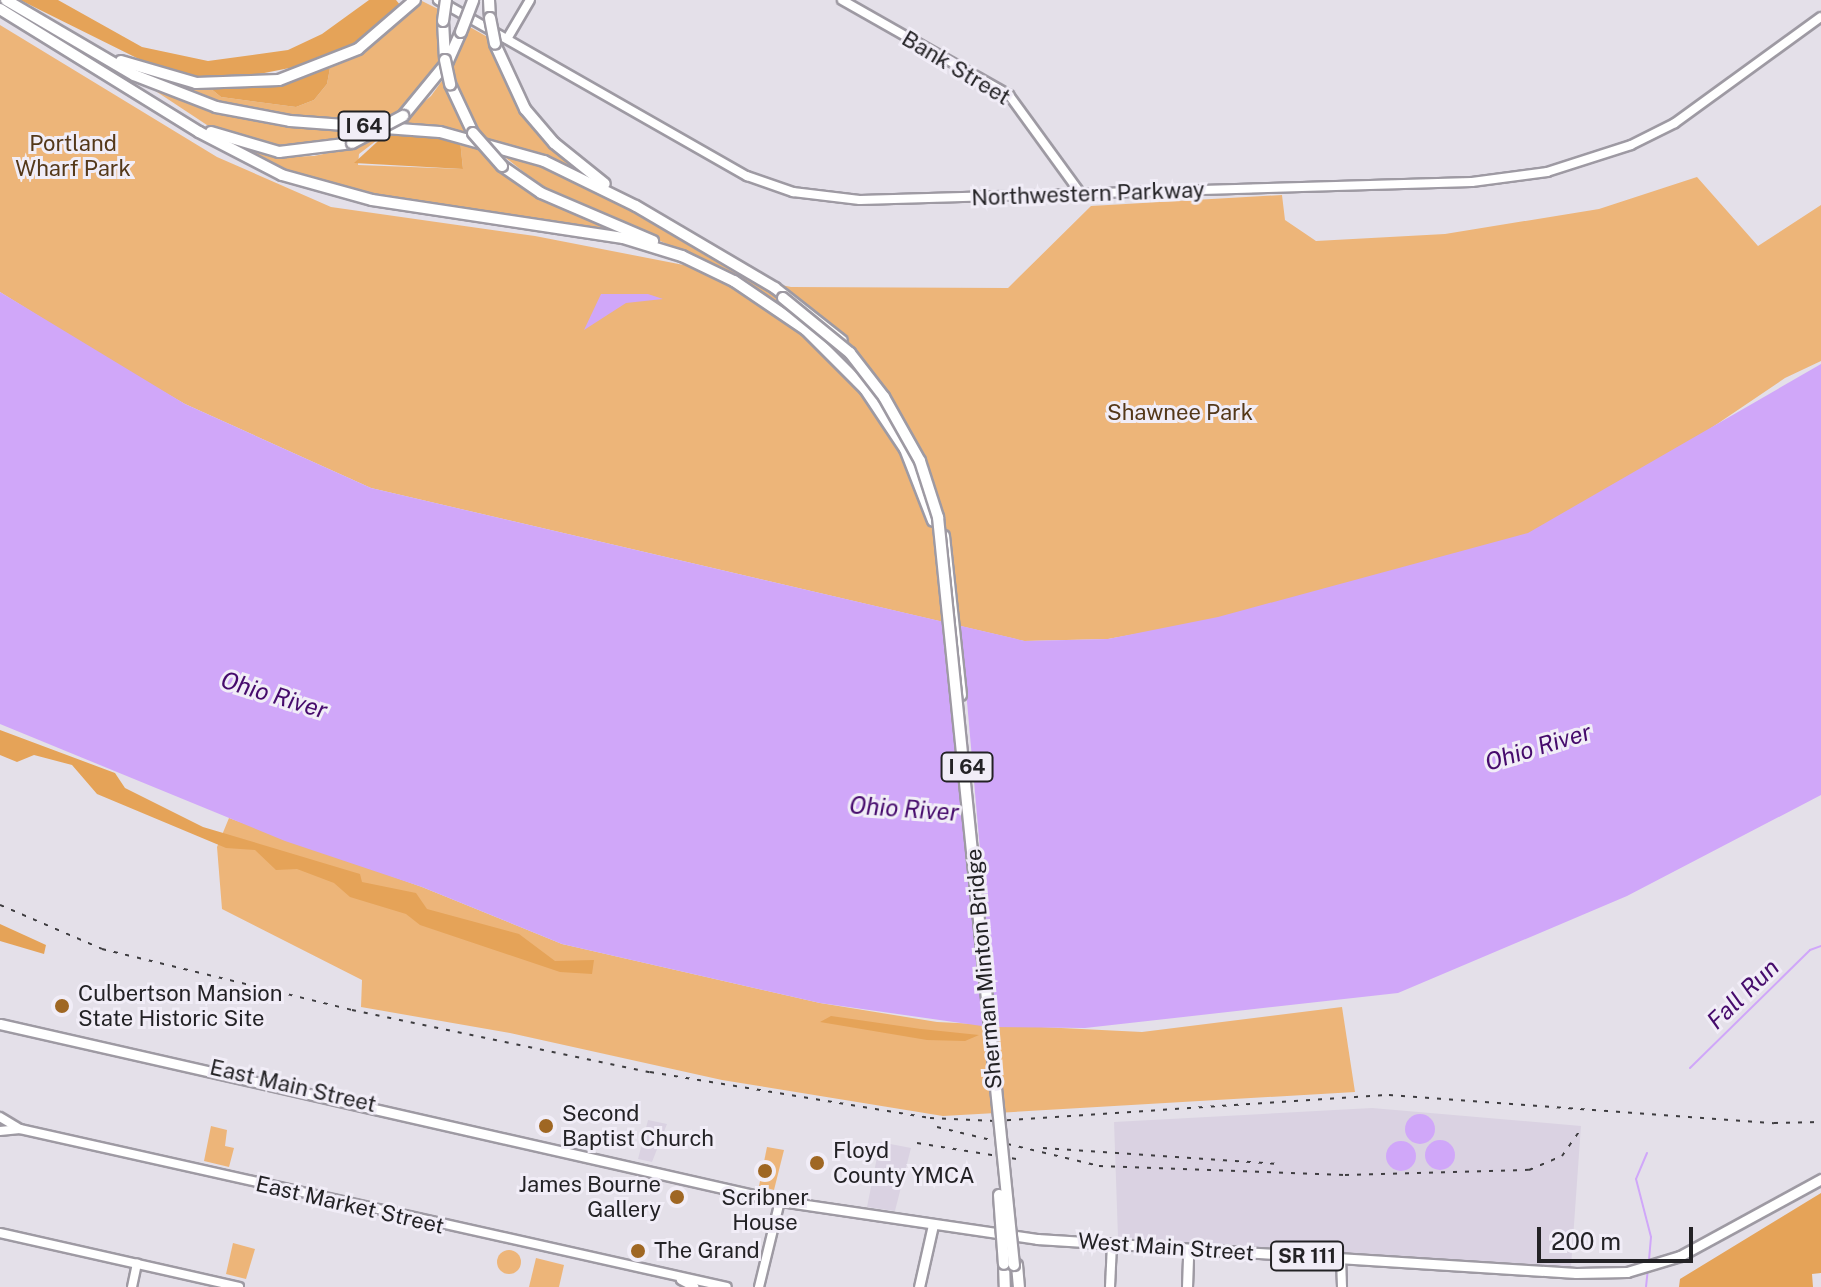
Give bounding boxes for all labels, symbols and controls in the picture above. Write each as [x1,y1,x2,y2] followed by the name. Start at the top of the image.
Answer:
[897,25,1015,111] street label: Bank Street
[336,110,392,142] road number: I 64
[15,130,131,182] park label: Portland Wharf Park
[971,177,1205,211] street label: Northwestern Parkway
[1107,400,1253,426] park label: Shawnee Park
[217,665,331,725] water label: Ohio River
[1481,717,1595,777] water label: Ohio River
[939,751,995,783] road number: I 64
[848,791,960,827] water label: Ohio River
[960,848,1008,1090] street label: Sherman Minton Bridge
[1701,953,1785,1035] water label: Fall Run
[78,980,282,1032] place label: Culbertson Mansion State Historic Site
[53,997,71,1015] marker: Culbertson Mansion State Historic Site
[207,1054,379,1118] street label: East Main Street
[562,1100,714,1152] place label: Second Baptist Church
[537,1117,555,1135] marker: Second Baptist Church
[833,1137,975,1188] place label: Floyd County YMCA
[808,1154,826,1172] marker: Floyd County YMCA
[756,1162,774,1180] marker: Scribner House
[253,1170,447,1240] street label: East Market Street
[518,1171,661,1222] place label: James Bourne Gallery
[721,1184,809,1236] place label: Scribner House
[668,1188,686,1206] marker: James Bourne Gallery
[1541,1211,1697,1261] scale bar
[1551,1227,1621,1255] text: 200 m
[1077,1228,1255,1266] street label: West Main Street
[654,1238,760,1264] place label: The Grand
[1269,1240,1345,1272] road number: SR 111
[629,1242,647,1260] marker: The Grand

